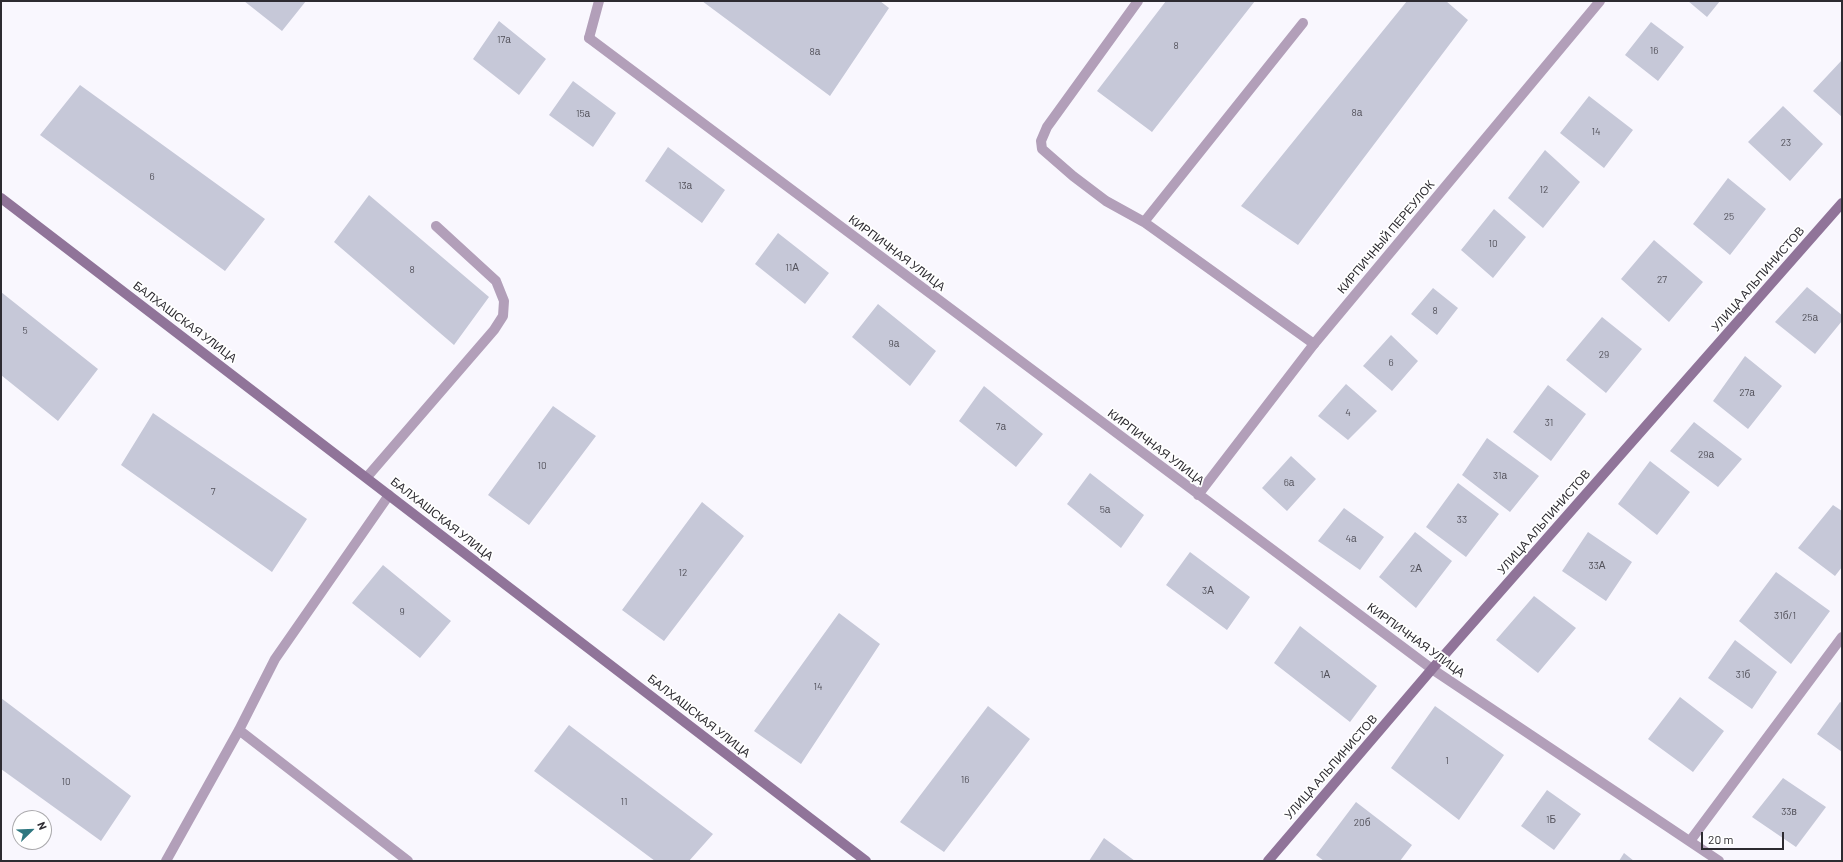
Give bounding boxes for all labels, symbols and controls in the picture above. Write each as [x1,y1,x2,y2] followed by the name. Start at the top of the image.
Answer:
[497,34,511,46] house number: 17а
[1173,40,1179,52] house number: 8
[1650,45,1658,57] house number: 16
[810,46,820,58] house number: 8а
[1352,107,1362,119] house number: 8а
[576,108,590,120] house number: 15а
[1591,126,1601,138] house number: 14
[1781,137,1791,149] house number: 23
[149,171,155,183] house number: 6
[1334,178,1438,296] street label: КИРПИЧНЫЙ ПЕРЕУЛОК
[678,180,692,192] house number: 13а
[1540,184,1548,196] house number: 12
[1724,211,1734,223] house number: 25
[846,212,948,294] street label: КИРПИЧНАЯ УЛИЦА
[1709,224,1807,334] street label: УЛИЦА АЛЬПИНИСТОВ
[1488,238,1498,250] house number: 10
[785,262,799,274] house number: 11А
[409,264,415,276] house number: 8
[1657,274,1667,286] house number: 27
[130,278,240,366] street label: БАЛХАШСКАЯ УЛИЦА
[1432,305,1438,317] house number: 8
[1802,312,1818,324] house number: 25а
[22,325,28,337] house number: 5
[889,338,899,350] house number: 9а
[1599,349,1609,361] house number: 29
[1388,357,1394,369] house number: 6
[1739,387,1755,399] house number: 27а
[1105,406,1207,488] street label: КИРПИЧНАЯ УЛИЦА
[1345,407,1351,419] house number: 4
[1545,417,1553,429] house number: 31
[996,421,1006,433] house number: 7а
[1698,449,1714,461] house number: 29а
[537,460,547,472] house number: 10
[1495,467,1593,577] street label: УЛИЦА АЛЬПИНИСТОВ
[1493,470,1507,482] house number: 31а
[388,475,496,563] street label: БАЛХАШСКАЯ УЛИЦА
[1284,477,1294,489] house number: 6а
[211,486,215,498] house number: 7
[1100,504,1110,516] house number: 5а
[1457,514,1467,526] house number: 33
[1345,533,1357,545] house number: 4а
[1589,560,1605,572] house number: 33А
[1410,563,1422,575] house number: 2А
[679,567,687,579] house number: 12
[1202,585,1214,597] house number: 3А
[1364,600,1468,680] street label: КИРПИЧНАЯ УЛИЦА
[399,606,405,618] house number: 9
[1774,610,1796,622] house number: 31б/1
[1320,669,1330,681] house number: 1А
[1736,669,1750,681] house number: 31б
[645,672,753,760] street label: БАЛХАШСКАЯ УЛИЦА
[813,681,823,693] house number: 14
[1282,712,1380,822] street label: УЛИЦА АЛЬПИНИСТОВ
[1445,755,1449,767] house number: 1
[961,774,969,786] house number: 16
[61,776,71,788] house number: 10
[620,796,628,808] house number: 11
[1781,806,1797,818] house number: 33в
[12,810,52,850] north arrow
[1546,814,1556,826] house number: 1Б
[1354,817,1370,829] house number: 20б
[35,820,50,831] text: N
[1703,824,1786,850] scale bar
[1708,832,1734,846] text: 20 m

